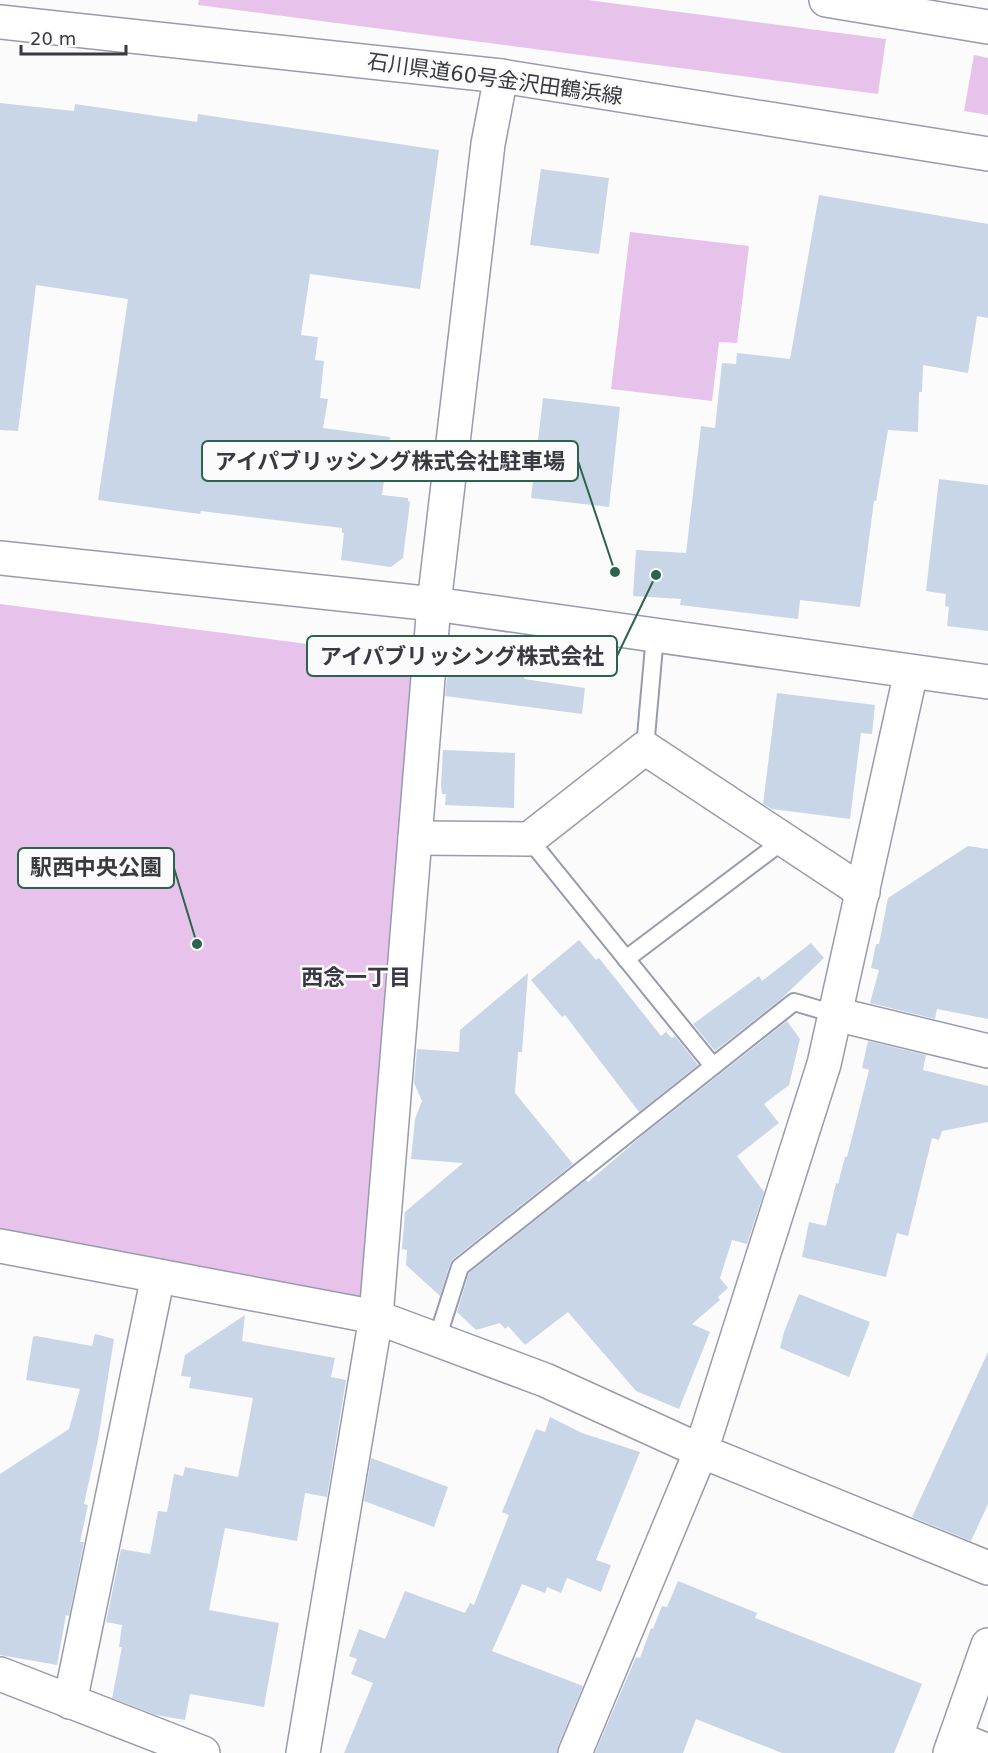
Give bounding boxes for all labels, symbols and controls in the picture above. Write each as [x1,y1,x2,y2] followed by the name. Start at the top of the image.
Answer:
[21,18,126,56] scale bar
[30,28,76,49] text: 20 m
[366,49,624,109] street label: 石川県道60号金沢田鶴浜線
[202,441,578,481] callout: アイパブリッシング株式会社駐車場
[215,449,565,474] text: アイパブリッシング株式会社駐車場
[307,636,617,676] callout: アイパブリッシング株式会社
[320,644,604,669] text: アイパブリッシング株式会社
[18,848,174,888] callout: 駅西中央公園
[30,855,162,880] text: 駅西中央公園
[301,965,411,990] district label: 西念一丁目

